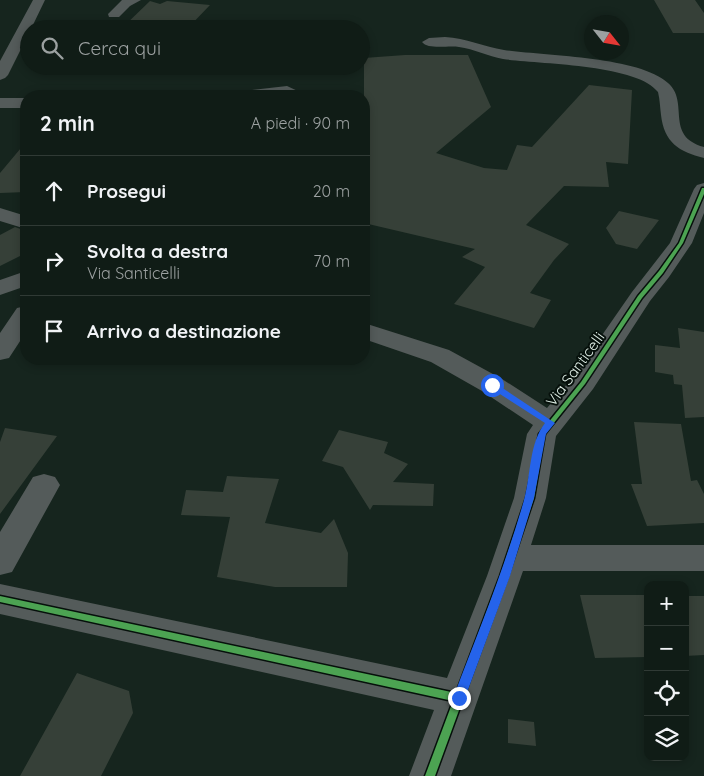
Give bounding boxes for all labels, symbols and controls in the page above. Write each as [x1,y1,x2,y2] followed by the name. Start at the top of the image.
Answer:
[584,15,629,60] north arrow
[20,20,370,75] search box
[38,34,66,62] icon: search
[78,36,161,60] text: Cerca qui
[40,110,95,136] text: 2 min
[251,113,350,133] text: A piedi · 90 m
[40,177,68,205] icon: ahead
[87,179,166,203] text: Prosegui
[313,181,350,201] text: 20 m
[87,239,228,263] text: Svolta a destra
[40,247,68,275] icon: right
[313,251,350,271] text: 70 m
[87,263,180,283] text: Via Santicelli
[40,317,68,345] icon: arrive
[87,319,281,343] text: Arrivo a destinazione
[542,328,608,410] street label: Via Santicelli
[481,374,504,397] route start
[644,581,689,761] map controls
[644,581,689,626] button: +
[644,626,689,671] button: −
[644,671,689,716] button: locate
[448,687,471,710] route end
[644,716,689,761] button: layers

